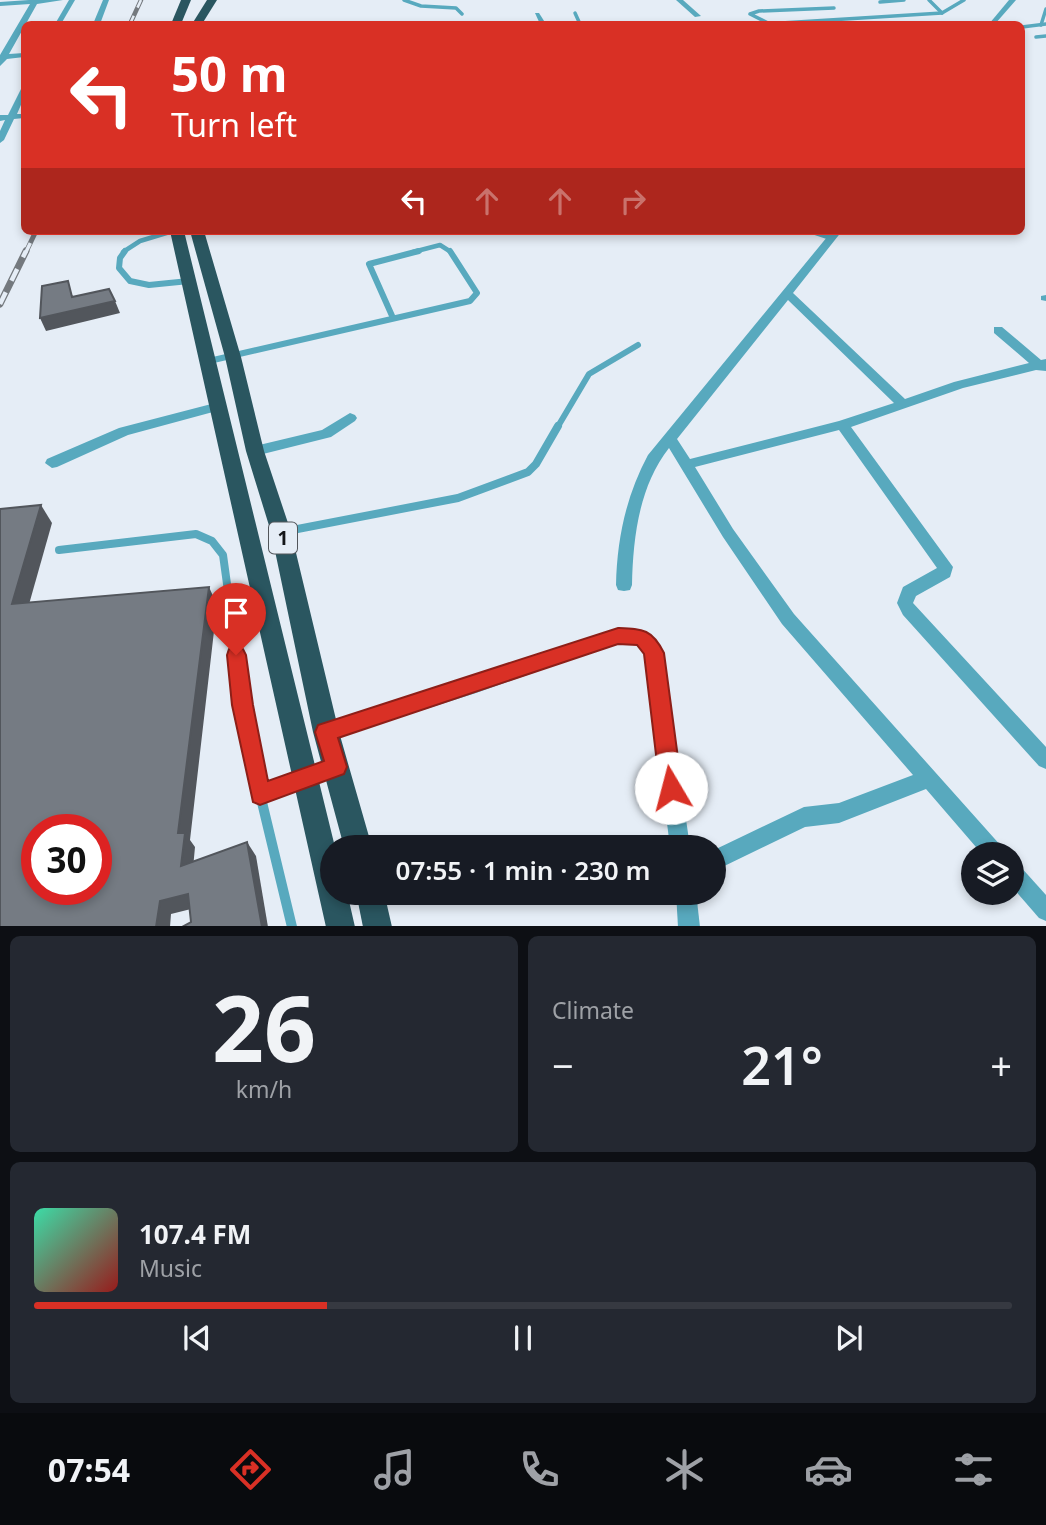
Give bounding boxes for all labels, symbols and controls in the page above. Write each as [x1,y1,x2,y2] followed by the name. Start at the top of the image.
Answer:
[171,40,288,106] text: 50 m
[56,49,147,140] icon: left
[171,103,297,146] text: Turn left
[395,182,433,220] icon: left
[468,182,506,220] icon: ahead
[541,182,579,220] icon: ahead
[614,182,652,220] icon: right
[269,523,297,554] road number: 1
[206,583,266,655] pin
[217,594,255,632] icon: arrive
[634,751,708,825] position arrow
[21,814,112,905] speed limit sign: 30
[961,842,1024,905] map controls
[961,842,1024,905] button: layers
[396,852,650,888] text: 07:55 · 1 min · 230 m
[212,965,316,1089] text: 26
[552,994,634,1026] text: Climate
[741,1029,823,1100] text: 21°
[552,1039,574,1091] text: −
[990,1039,1012,1091] text: +
[236,1073,292,1105] text: km/h
[139,1216,251,1252] text: 107.4 FM
[139,1252,202,1284] text: Music
[178,1319,216,1357] icon: previous
[504,1319,542,1357] icon: pause
[830,1319,868,1357] icon: next
[226,1445,275,1494] icon: directions
[370,1445,419,1494] icon: music
[515,1445,564,1494] icon: phone
[660,1445,709,1494] icon: climate
[804,1445,853,1494] icon: car
[949,1445,998,1494] icon: filters
[48,1448,130,1491] text: 07:54

